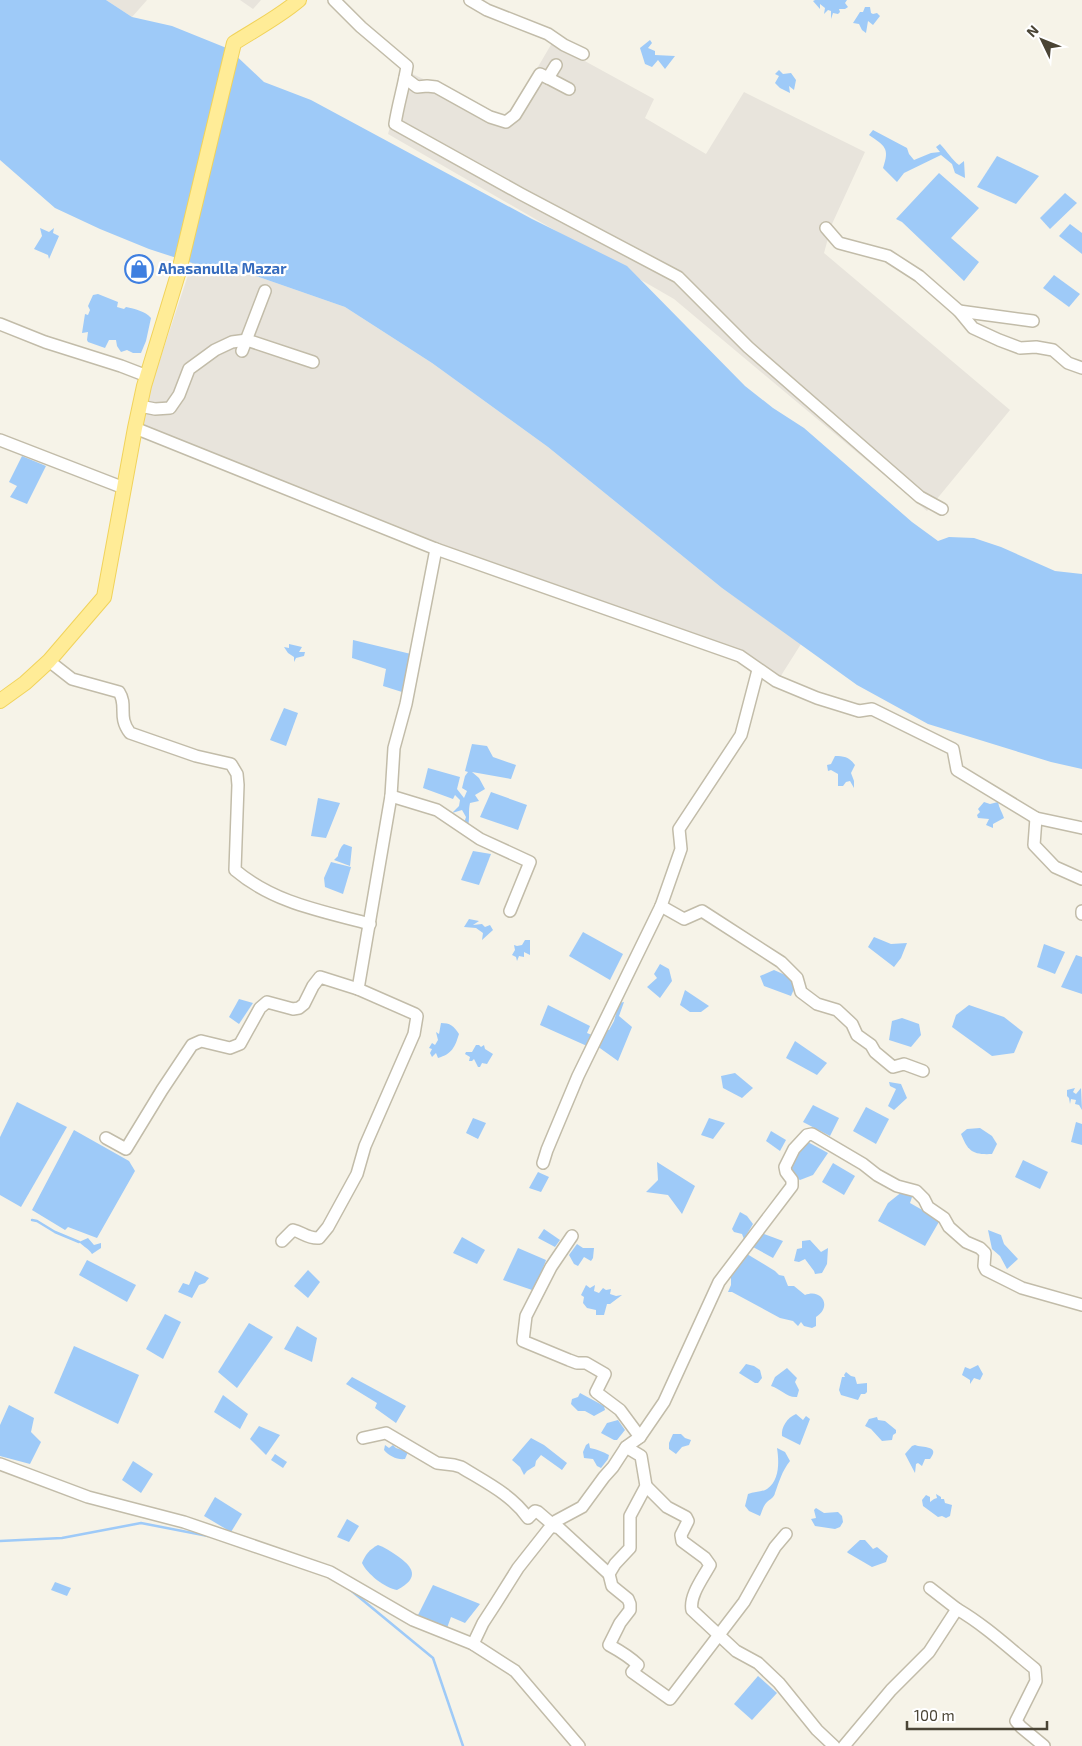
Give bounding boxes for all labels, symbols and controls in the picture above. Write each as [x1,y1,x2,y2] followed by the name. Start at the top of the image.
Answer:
[1017,15,1067,65] north arrow
[1022,21,1042,40] text: N
[124,254,154,284] shop icon: Ahasanulla Mazar
[158,259,287,277] place label: Ahasanulla Mazar
[907,1698,1047,1730] scale bar
[914,1706,955,1724] text: 100 m

